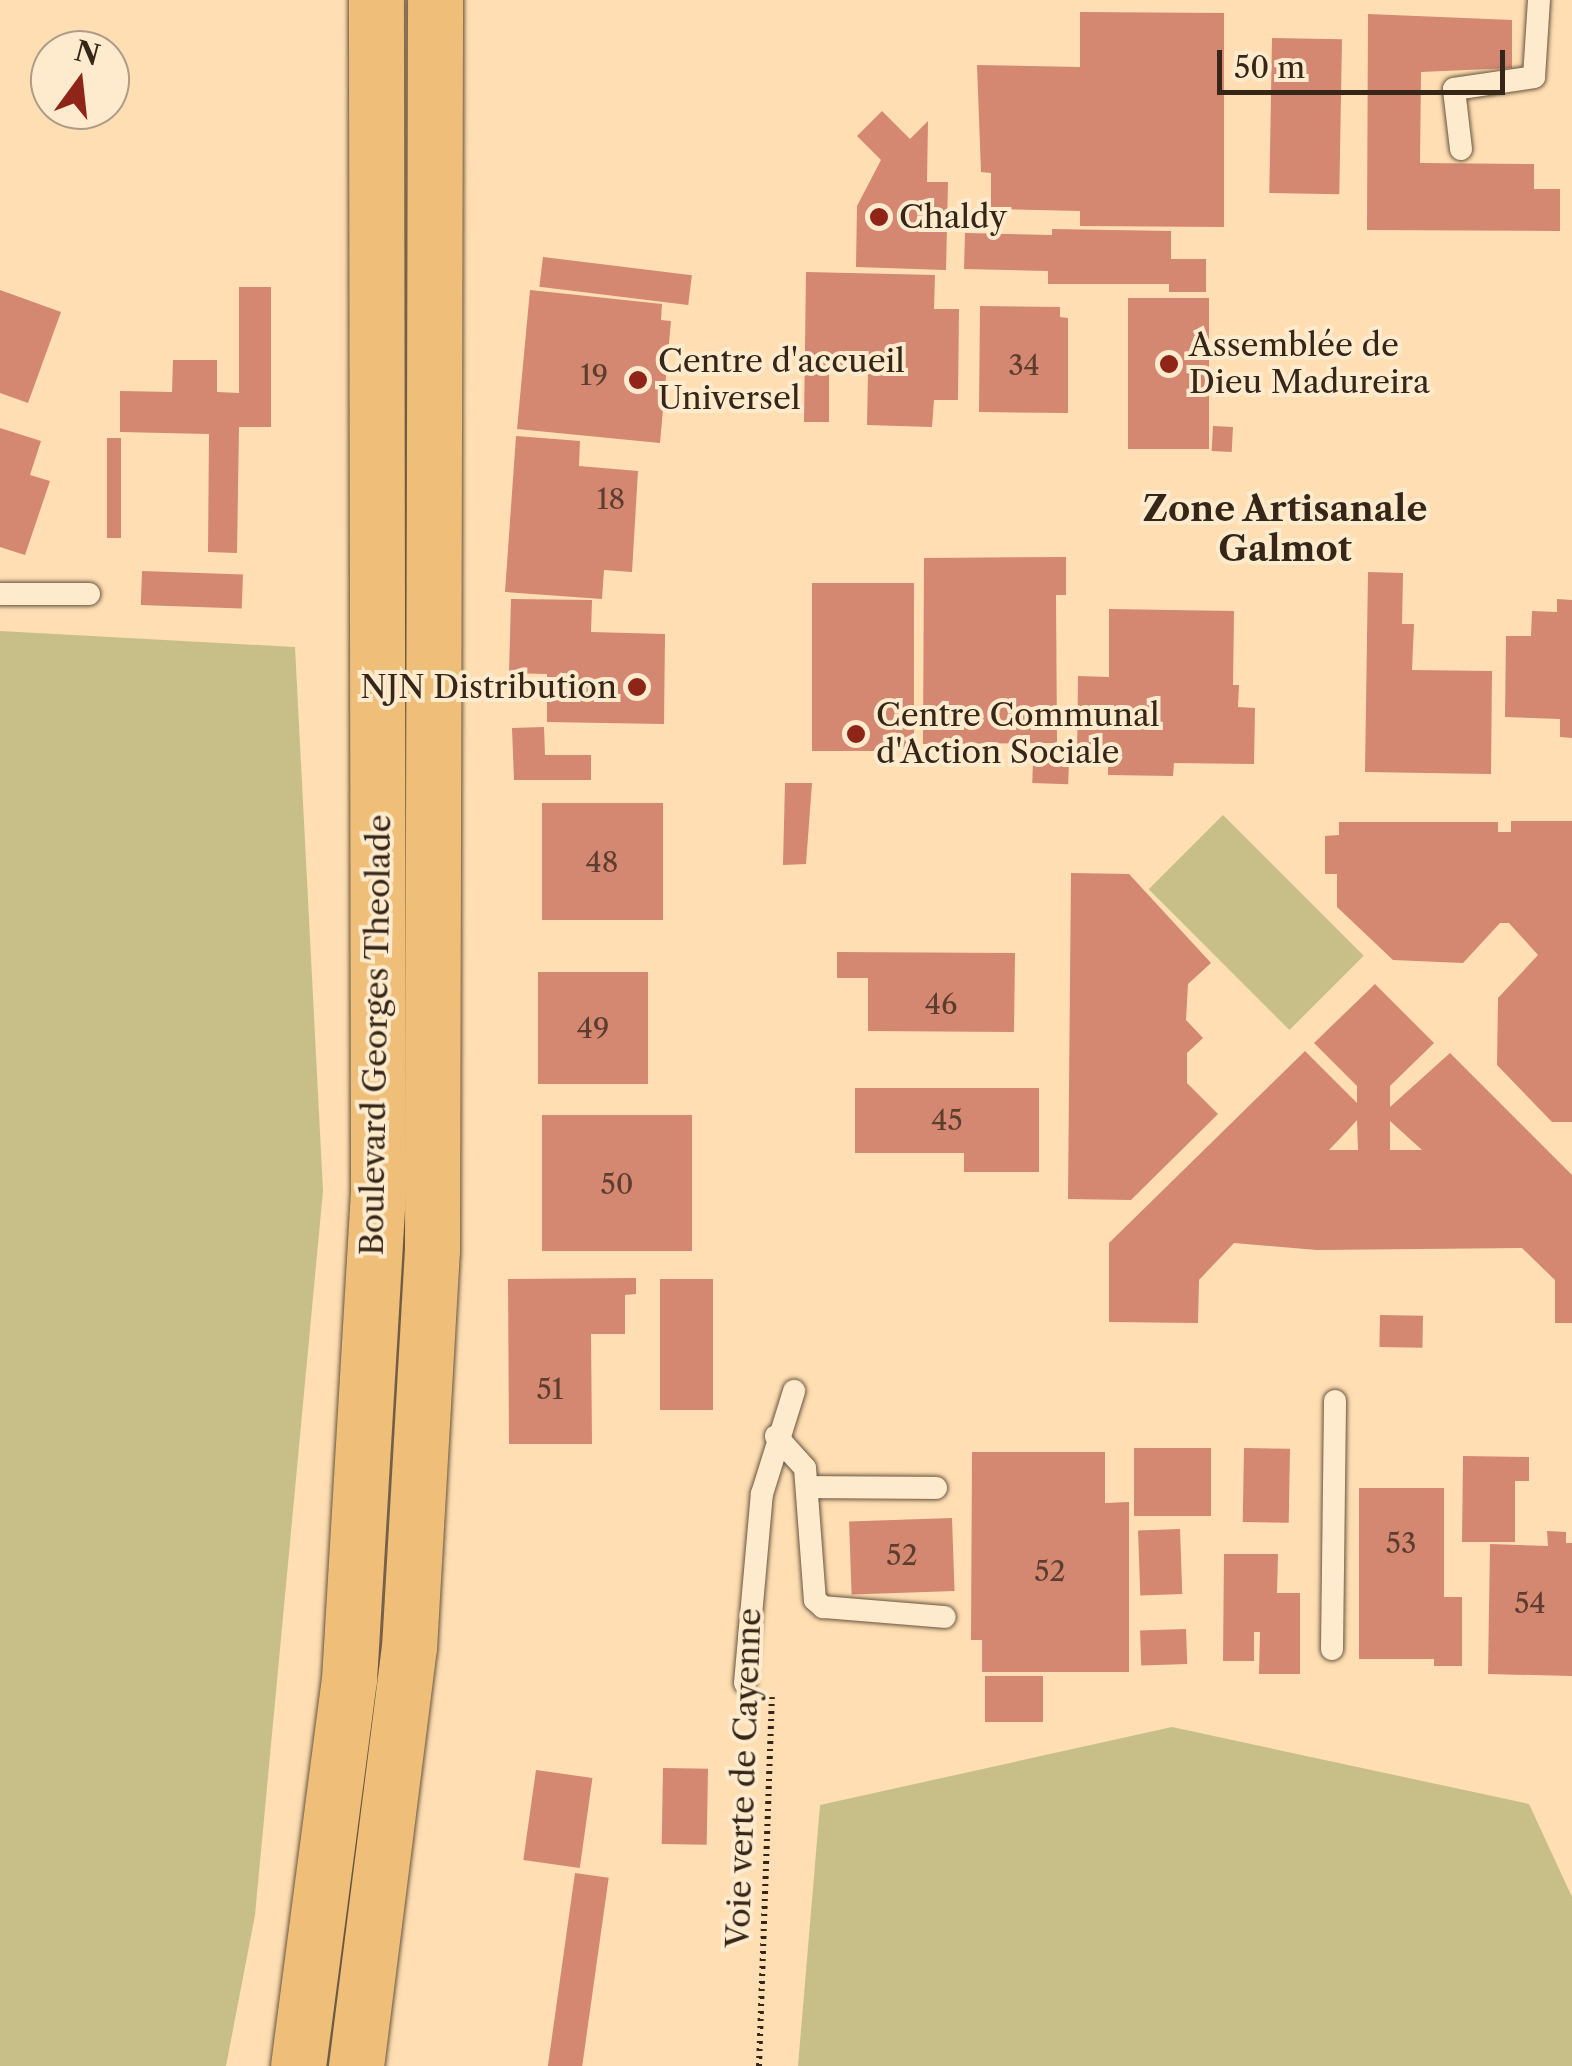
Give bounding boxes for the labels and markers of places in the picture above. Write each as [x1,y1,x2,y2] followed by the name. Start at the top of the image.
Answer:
[899,198,1007,236] place label: Chaldy
[868,206,890,228] marker: Chaldy
[1189,327,1430,402] place label: Assemblée de Dieu Madureira
[658,343,905,418] place label: Centre d'accueil Universel
[1158,353,1180,375] marker: Assemblée de Dieu Madureira
[627,369,649,391] marker: Centre d'accueil Universel
[360,668,617,706] place label: NJN Distribution
[626,676,648,698] marker: NJN Distribution
[876,697,1159,772] place label: Centre Communal d'Action Sociale
[845,723,867,745] marker: Centre Communal d'Action Sociale

